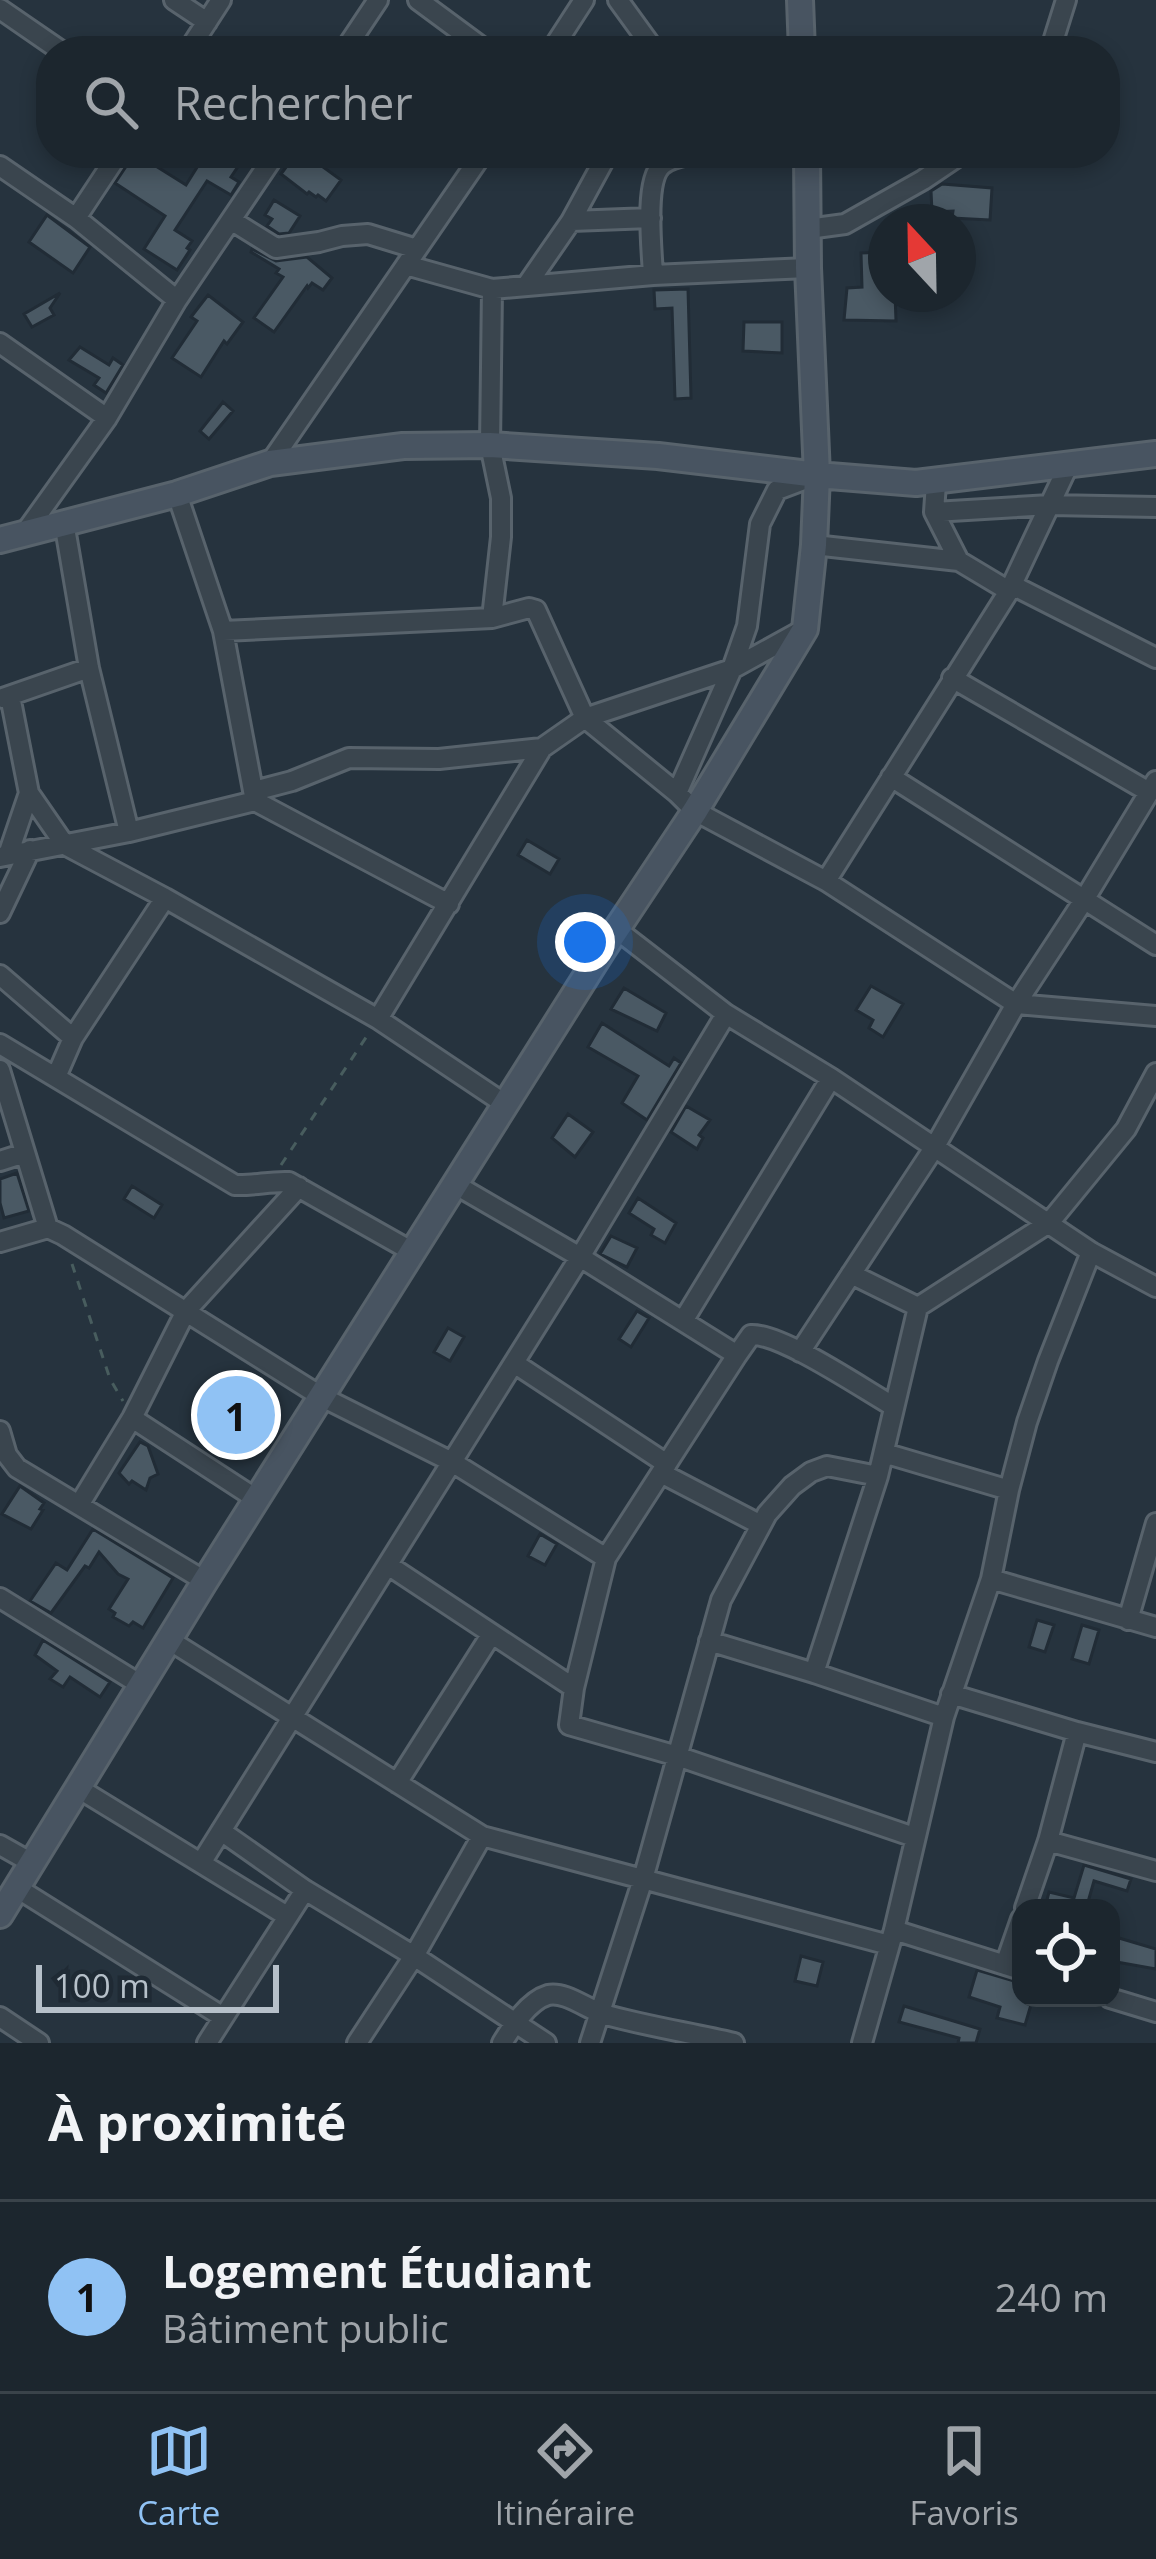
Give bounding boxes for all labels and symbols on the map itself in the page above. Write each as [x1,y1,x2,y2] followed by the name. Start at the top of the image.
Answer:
[868,204,976,312] north arrow
[555,912,615,972] your location
[197,1370,275,1460] pin: 1
[36,1959,279,2012] scale bar

